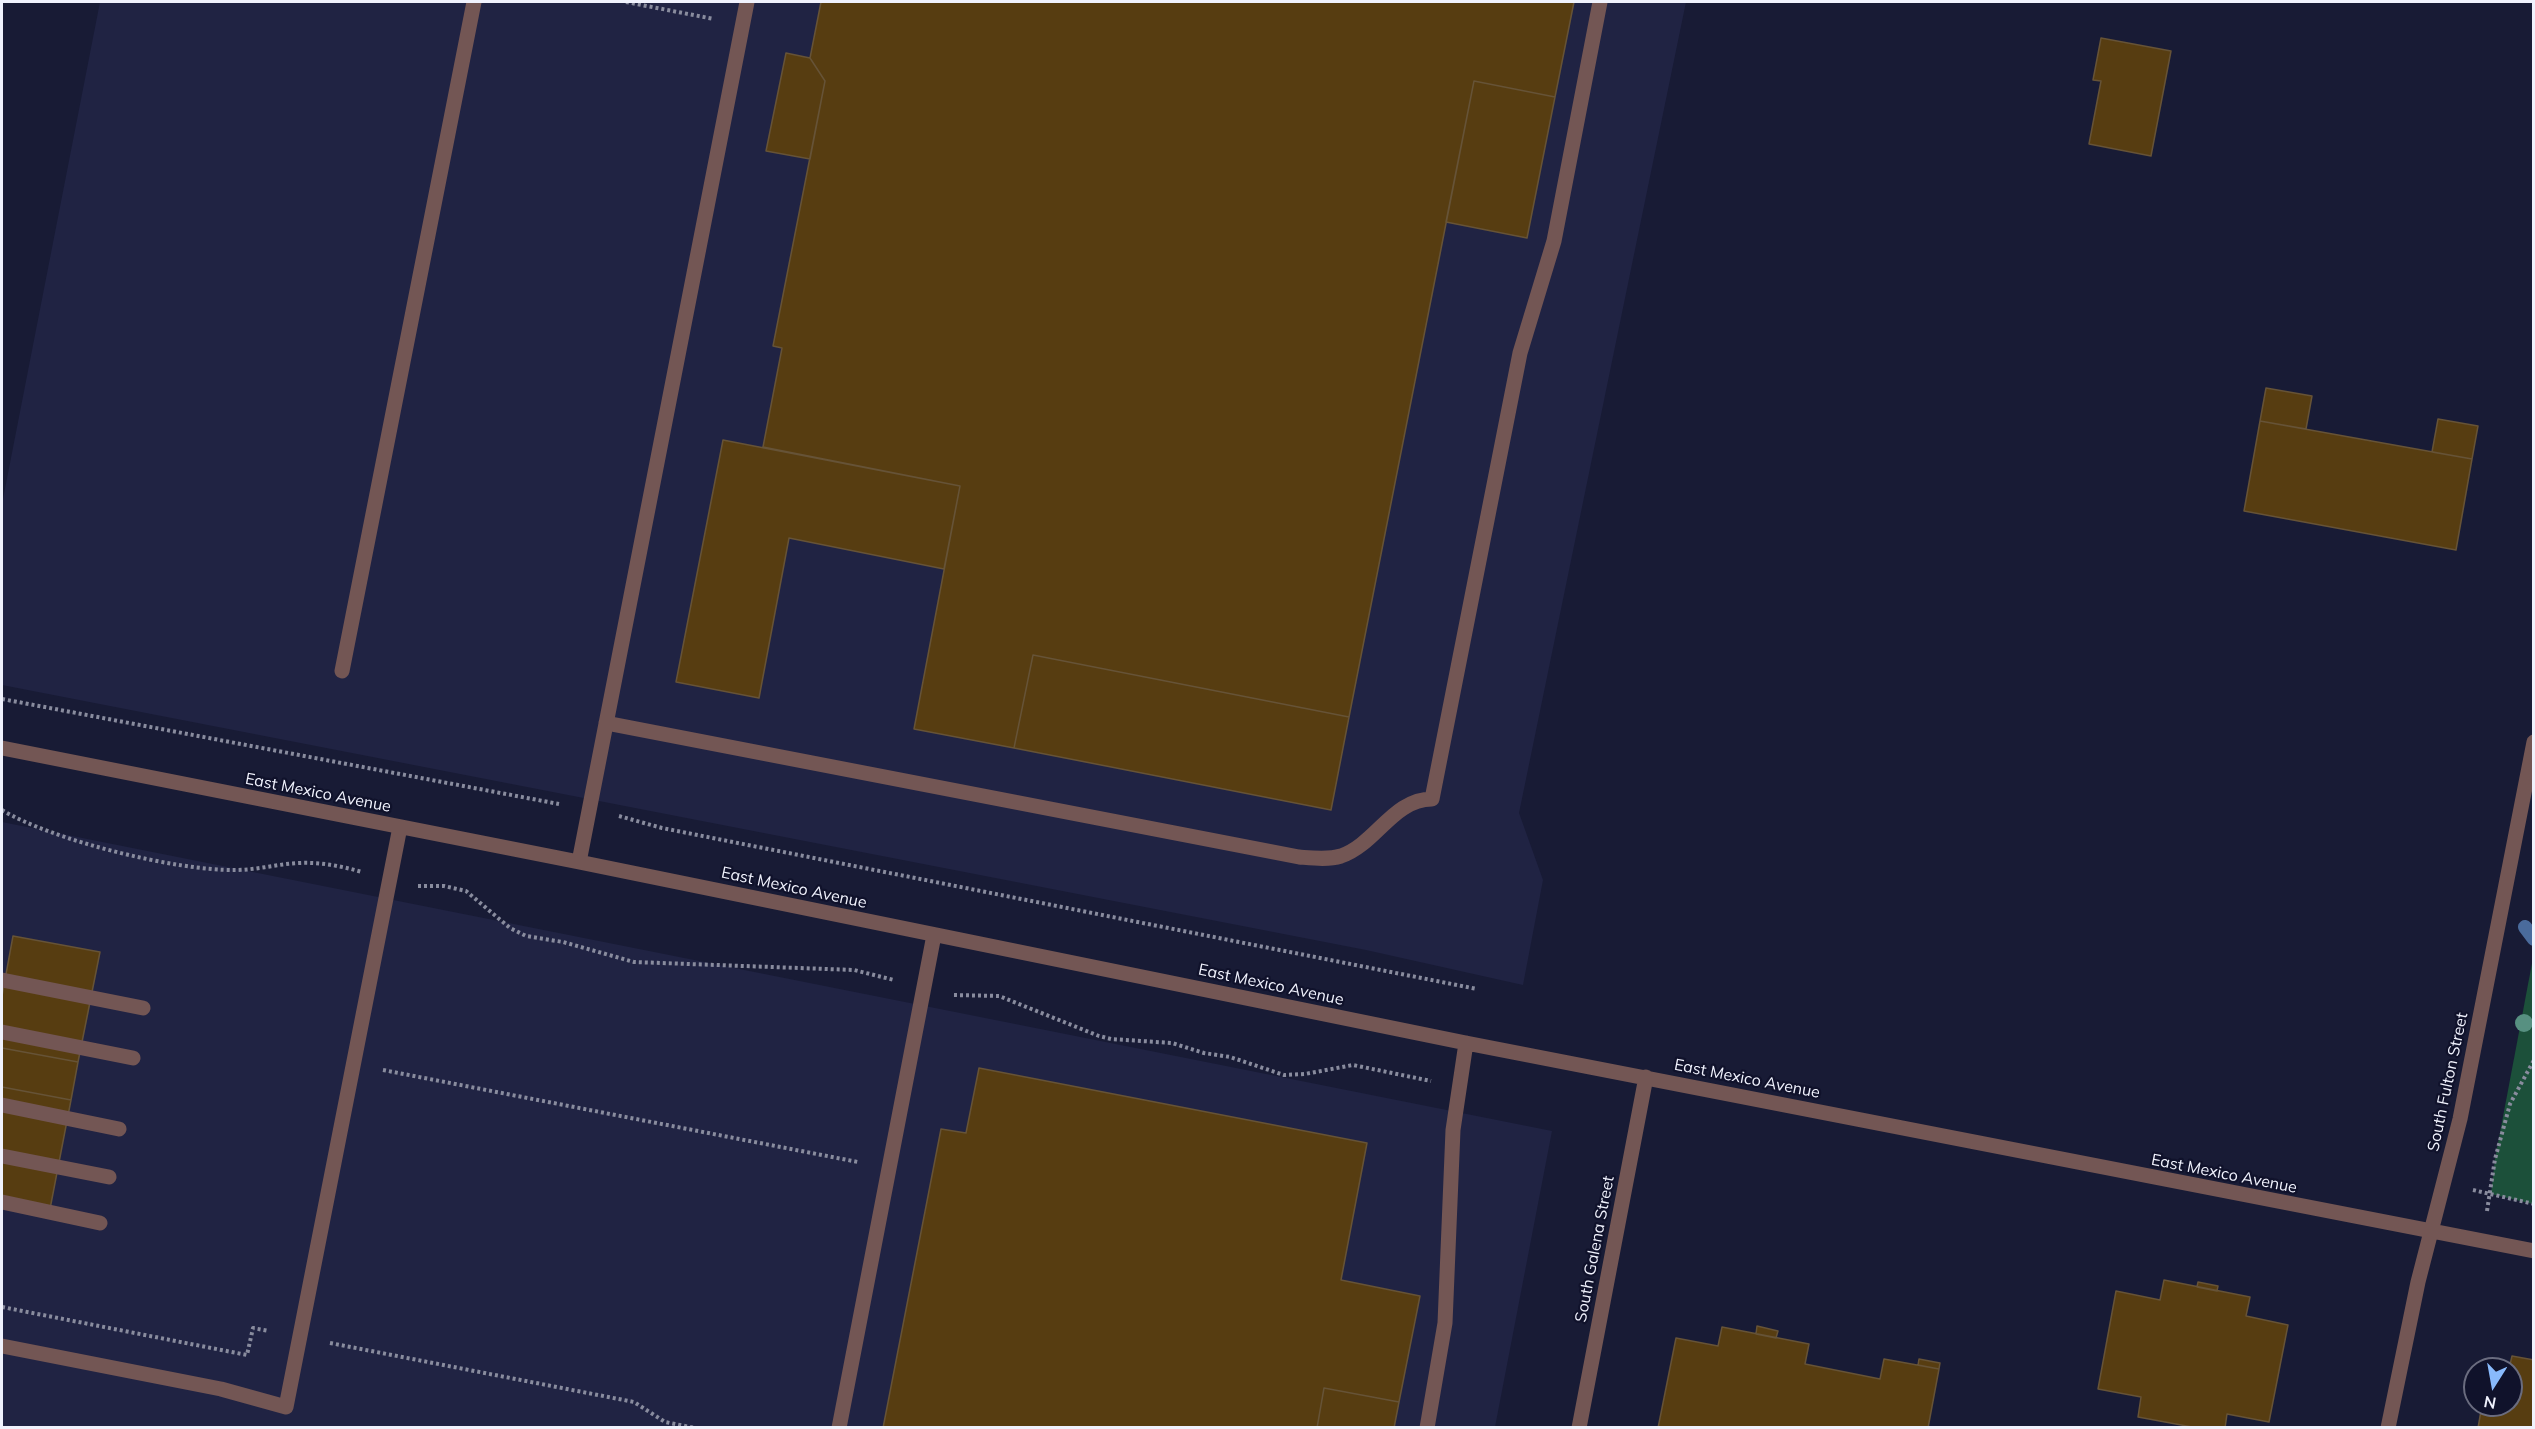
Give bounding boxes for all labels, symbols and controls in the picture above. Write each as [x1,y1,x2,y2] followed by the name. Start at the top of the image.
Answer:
[244,769,392,817] street label: East Mexico Avenue
[720,863,868,913] street label: East Mexico Avenue
[1197,960,1345,1010] street label: East Mexico Avenue
[2424,1011,2472,1153] street label: South Fulton Street
[1673,1055,1821,1103] street label: East Mexico Avenue
[2150,1150,2298,1198] street label: East Mexico Avenue
[1571,1174,1619,1324] street label: South Galena Street
[2463,1357,2523,1417] north arrow
[2482,1392,2498,1414] text: N

